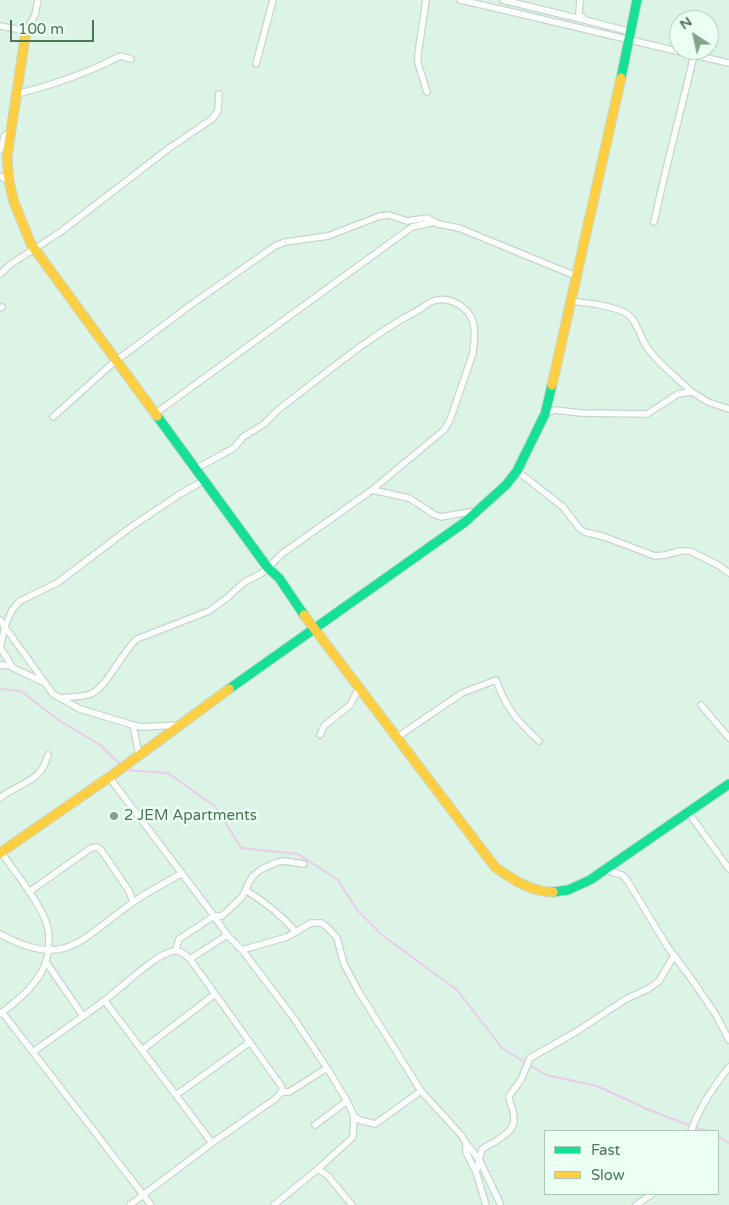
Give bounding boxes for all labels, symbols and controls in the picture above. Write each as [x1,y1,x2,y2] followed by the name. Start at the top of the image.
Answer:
[12,10,96,42] scale bar
[669,10,719,60] north arrow
[676,13,695,33] text: N
[18,20,64,38] text: 100 m
[124,807,257,825] place label: 2 JEM Apartments
[108,810,120,822] marker: 2 JEM Apartments
[544,1130,719,1195] legend
[591,1141,620,1159] text: Fast
[591,1166,625,1184] text: Slow

